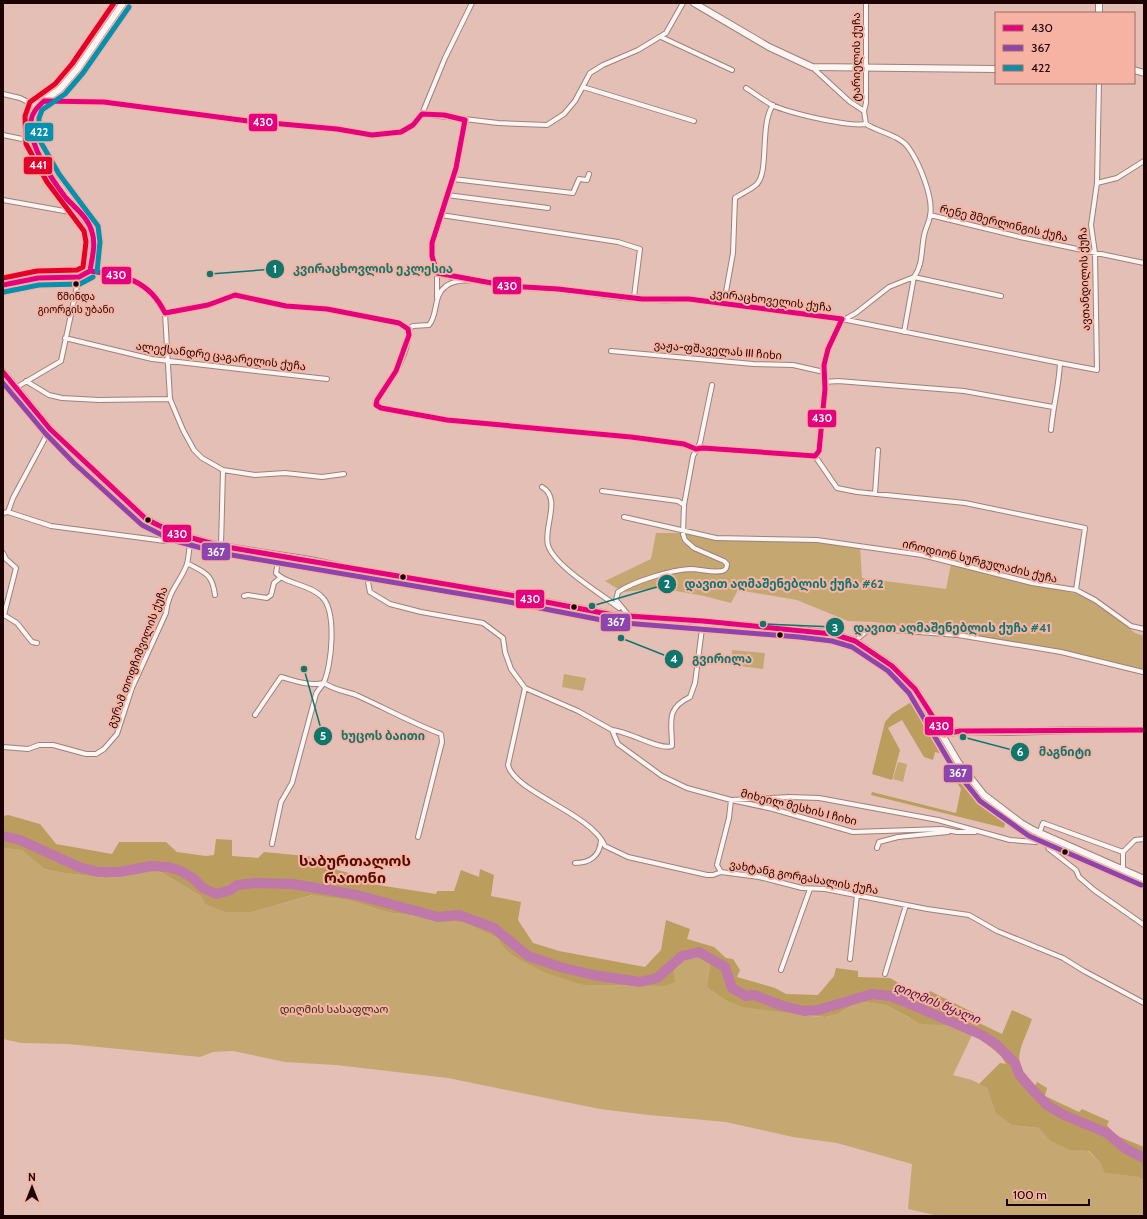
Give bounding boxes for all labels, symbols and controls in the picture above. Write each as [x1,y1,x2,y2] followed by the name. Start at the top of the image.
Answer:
[849,12,863,102] street label: ტარიელის ქუჩა
[995,12,1135,84] legend
[1031,20,1053,35] text: 430
[1031,40,1050,55] text: 367
[1031,60,1051,75] text: 422
[248,113,278,132] line badge: 430
[253,115,273,129] text: 430
[24,122,54,142] line badge: 422
[30,125,48,139] text: 422
[23,156,53,175] line badge: 441
[29,158,47,172] text: 441
[939,201,1069,245] street label: რენე შმერლინგის ქუჩა
[1075,227,1093,331] street label: ავთანდილის ქუჩა
[265,257,461,281] callout: კვირაცხოვლის ეკლესია
[273,261,277,276] text: 1
[293,261,453,277] text: კვირაცხოვლის ეკლესია
[101,266,132,285] line badge: 430
[106,268,126,282] text: 430
[492,276,522,295] line badge: 430
[71,279,81,289] marker: წმინდა გიორგის უბანი
[497,279,517,293] text: 430
[709,286,833,314] street label: კვირაცხოველის ქუჩა
[38,290,115,316] place label: წმინდა გიორგის უბანი
[653,337,783,363] street label: ვაჟა-ფშაველას III ჩიხი
[135,339,307,373] street label: ალექსანდრე ცაგარელის ქუჩა
[807,409,837,428] line badge: 430
[812,411,832,425] text: 430
[143,515,153,525] unlabelled marker
[162,524,192,543] line badge: 430
[167,527,187,541] text: 430
[901,536,1059,586] street label: იროდიონ სურგულაძის ქუჩა
[201,542,231,561] line badge: 367
[207,545,225,559] text: 367
[398,572,408,582] unlabelled marker
[657,572,892,596] callout: დავით აღმაშენებლის ქუჩა #62
[664,576,670,591] text: 2
[684,576,884,592] text: დავით აღმაშენებლის ქუჩა #62
[104,584,170,730] street label: გურამ თოფჩიშვილის ქუჩა
[515,589,545,609] line badge: 430
[520,592,540,606] text: 430
[569,602,579,612] unlabelled marker
[600,613,631,632] line badge: 367
[607,615,625,629] text: 367
[825,615,1058,639] callout: დავით აღმაშენებლის ქუჩა #41
[832,620,838,635] text: 3
[853,620,1051,636] text: დავით აღმაშენებლის ქუჩა #41
[775,630,785,640] unlabelled marker
[664,647,760,671] callout: გვირილა
[670,651,678,666] text: 4
[692,651,752,667] text: გვირილა
[924,716,954,736] line badge: 430
[929,719,949,733] text: 430
[313,724,433,748] callout: ხუცოს ბაითი
[320,728,326,743] text: 5
[341,728,425,743] text: ხუცოს ბაითი
[1010,740,1099,764] callout: მაგნიტი
[1017,744,1024,759] text: 6
[1039,744,1091,759] text: მაგნიტი
[943,764,973,783] line badge: 367
[949,766,967,780] text: 367
[739,786,859,828] street label: მიხეილ მესხის I ჩიხი
[1060,847,1070,857] unlabelled marker
[299,852,411,887] district label: საბურთალოს რაიონი
[728,857,880,897] street label: ვახტანგ გორგასალის ქუჩა
[892,978,984,1027] water label: დიღმის წყალი
[280,1002,388,1016] park label: დიღმის სასაფლაო
[12,1167,52,1207] north arrow
[28,1170,36,1184] text: N
[1007,1181,1089,1207] scale bar
[1013,1187,1047,1202] text: 100 m

